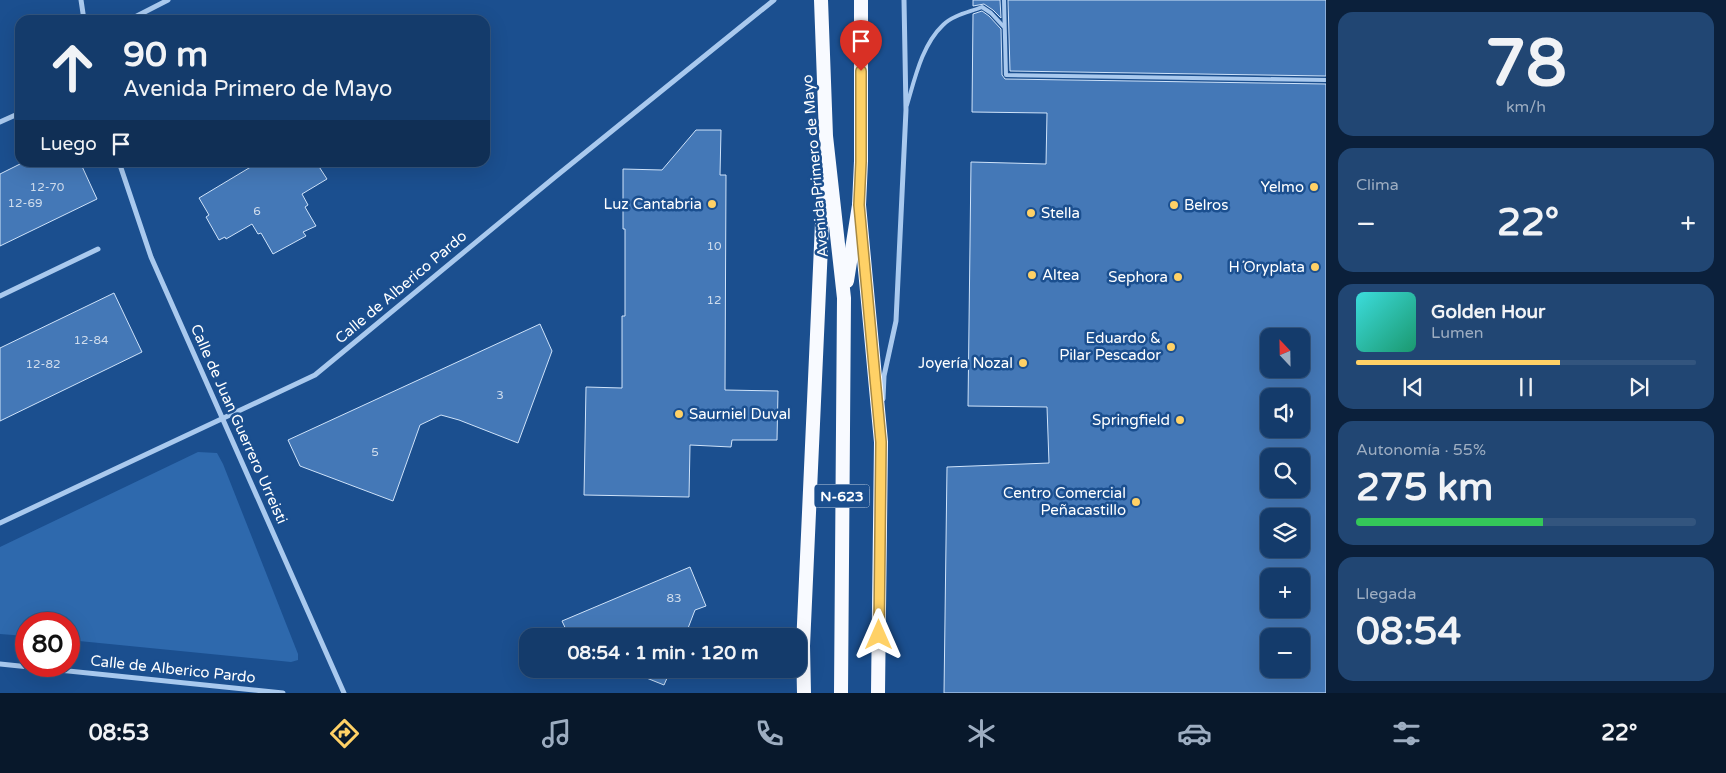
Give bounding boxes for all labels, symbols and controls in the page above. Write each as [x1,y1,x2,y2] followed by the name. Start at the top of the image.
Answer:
[840,20,882,71] pin
[1485,25,1567,104] text: 78
[847,27,875,55] icon: arrive
[123,34,208,76] text: 90 m
[40,35,105,100] icon: ahead
[798,74,832,258] street label: Avenida Primero de Mayo
[123,76,392,102] text: Avenida Primero de Mayo
[1506,97,1546,117] text: km/h
[107,130,135,158] icon: arrive
[40,133,97,155] text: Luego
[1356,175,1399,195] text: Clima
[1260,178,1304,196] place label: Yelmo
[30,180,65,194] house number: 12-70
[1308,181,1320,193] marker: Yelmo
[604,195,702,213] place label: Luz Cantabria
[7,196,43,210] house number: 12-69
[1184,196,1228,214] place label: Belros
[706,198,718,210] marker: Luz Cantabria
[1168,199,1180,211] marker: Belros
[1497,200,1559,246] text: 22°
[253,204,261,218] house number: 6
[1041,204,1080,222] place label: Stella
[1025,207,1037,219] marker: Stella
[1356,207,1376,241] text: −
[1680,207,1696,241] text: +
[332,227,470,347] street label: Calle de Alberico Pardo
[706,239,722,253] house number: 10
[1229,258,1305,276] place label: H´Oryplata
[1309,261,1321,273] marker: H´Oryplata
[1042,266,1079,284] place label: Altea
[1108,268,1168,286] place label: Sephora
[1026,269,1038,281] marker: Altea
[1172,271,1184,283] marker: Sephora
[706,293,722,307] house number: 12
[1431,301,1545,323] text: Golden Hour
[187,321,291,527] street label: Calle de Juan Guerrero Urreisti
[1431,323,1483,343] text: Lumen
[1260,328,1310,378] north arrow
[1260,328,1310,678] map controls
[1059,329,1161,364] place label: Eduardo & Pilar Pescador
[73,333,109,347] house number: 12-84
[1165,341,1177,353] marker: Eduardo & Pilar Pescador
[918,354,1013,372] place label: Joyería Nozal
[25,357,61,371] house number: 12-82
[1017,357,1029,369] marker: Joyería Nozal
[1399,373,1427,401] icon: previous
[1512,373,1540,401] icon: pause
[1625,373,1653,401] icon: next
[496,388,504,402] house number: 3
[1260,388,1310,438] button: sound
[689,405,791,423] place label: Saurniel Duval
[673,408,685,420] marker: Saurniel Duval
[1092,411,1170,429] place label: Springfield
[1174,414,1186,426] marker: Springfield
[1356,440,1486,460] text: Autonomía · 55%
[371,445,379,459] house number: 5
[1260,448,1310,498] button: search
[1356,465,1493,511] text: 275 km
[814,484,870,508] road number: N-623
[1003,484,1126,519] place label: Centro Comercial Peñacastillo
[1130,496,1142,508] marker: Centro Comercial Peñacastillo
[1260,508,1310,558] button: layers
[1260,568,1310,618] button: +
[1356,584,1416,604] text: Llegada
[666,591,682,605] house number: 83
[852,608,904,660] position arrow
[1356,609,1461,655] text: 08:54
[15,612,80,677] speed limit sign: 80
[1260,628,1310,678] button: −
[567,642,759,664] text: 08:54 · 1 min · 120 m
[89,651,257,687] street label: Calle de Alberico Pardo
[327,716,362,751] icon: directions
[539,716,574,751] icon: music
[752,716,787,751] icon: phone
[964,716,999,751] icon: climate
[1177,716,1212,751] icon: car
[1389,716,1424,751] icon: filters
[89,720,150,746] text: 08:53
[1601,720,1637,746] text: 22°

